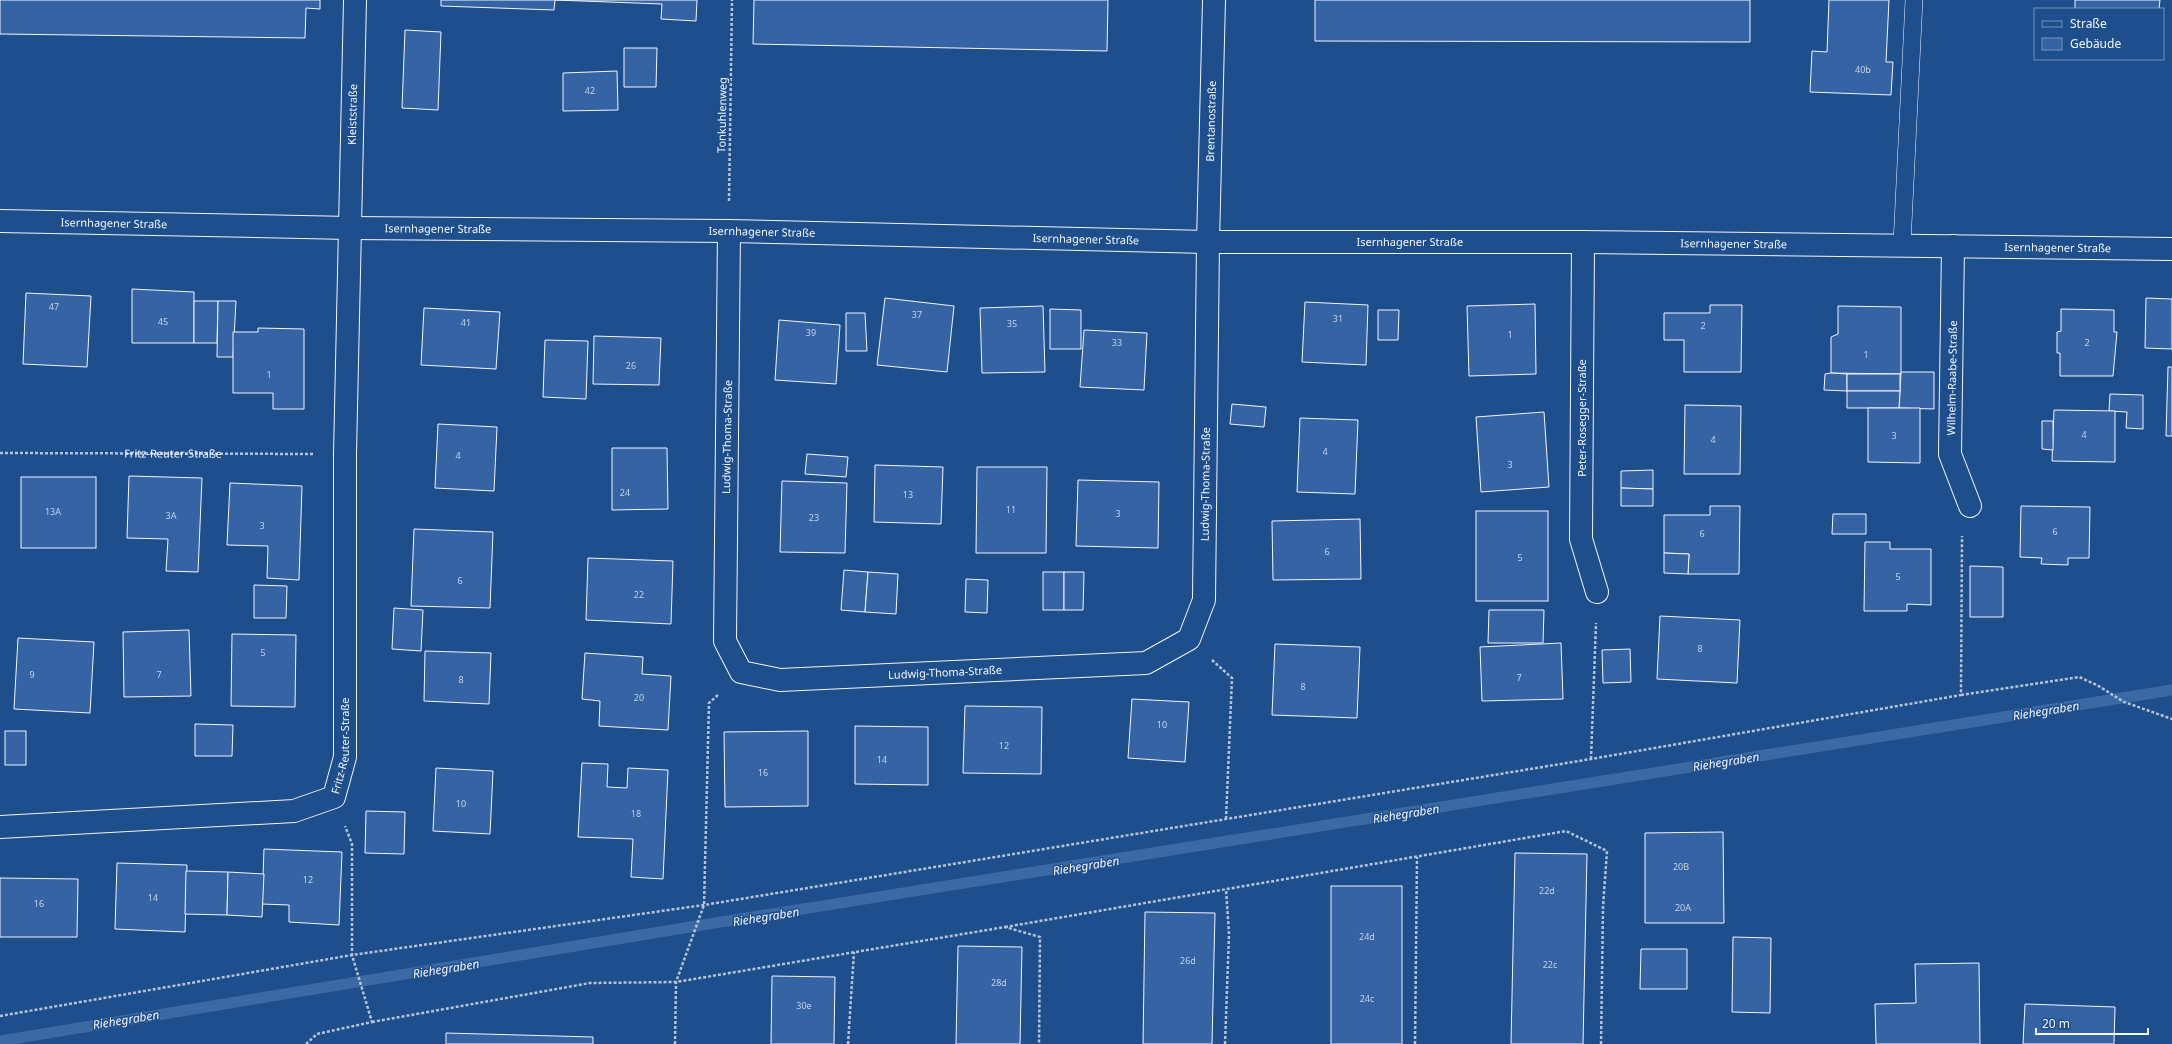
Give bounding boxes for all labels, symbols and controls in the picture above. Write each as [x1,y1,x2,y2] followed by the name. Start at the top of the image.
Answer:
[2034,8,2164,60] legend
[2070,15,2107,32] text: Straße
[2070,35,2121,52] text: Gebäude
[1855,63,1871,76] house number: 40b
[713,77,730,153] street label: Tonkuhlenweg
[1202,80,1219,162] street label: Brentanostraße
[344,84,360,145] street label: Kleiststraße
[585,84,595,97] house number: 42
[60,214,167,231] street label: Isernhagener Straße
[385,220,491,236] street label: Isernhagener Straße
[709,223,815,240] street label: Isernhagener Straße
[1032,230,1139,247] street label: Isernhagener Straße
[1356,234,1463,249] street label: Isernhagener Straße
[1680,235,1787,251] street label: Isernhagener Straße
[2004,239,2111,255] street label: Isernhagener Straße
[49,300,59,313] house number: 47
[912,308,922,321] house number: 37
[1333,312,1343,325] house number: 31
[158,315,168,328] house number: 45
[461,316,471,329] house number: 41
[1007,317,1017,330] house number: 35
[1700,319,1706,332] house number: 2
[1943,320,1960,436] street label: Wilhelm-Raabe-Straße
[806,326,816,339] house number: 39
[1507,328,1513,341] house number: 1
[1112,336,1122,349] house number: 33
[2084,336,2090,349] house number: 2
[1863,348,1869,361] house number: 1
[626,359,636,372] house number: 26
[1574,359,1589,477] street label: Peter-Rosegger-Straße
[266,368,272,381] house number: 1
[718,380,735,494] street label: Ludwig-Thoma-Straße
[1197,427,1213,541] street label: Ludwig-Thoma-Straße
[2081,428,2087,441] house number: 4
[1891,429,1897,442] house number: 3
[1710,433,1716,446] house number: 4
[124,445,222,461] street label: Fritz-Reuter-Straße
[1322,445,1328,458] house number: 4
[455,449,461,462] house number: 4
[1507,458,1513,471] house number: 3
[620,486,630,499] house number: 24
[903,488,913,501] house number: 13
[1006,503,1016,516] house number: 11
[45,505,61,518] house number: 13A
[1115,507,1121,520] house number: 3
[166,509,177,522] house number: 3A
[809,511,819,524] house number: 23
[259,519,265,532] house number: 3
[2052,525,2058,538] house number: 6
[1699,527,1705,540] house number: 6
[1324,545,1330,558] house number: 6
[1517,551,1523,564] house number: 5
[1895,570,1901,583] house number: 5
[457,574,463,587] house number: 6
[634,588,644,601] house number: 22
[1697,642,1703,655] house number: 8
[260,646,266,659] house number: 5
[888,662,1002,682] street label: Ludwig-Thoma-Straße
[29,668,35,681] house number: 9
[156,668,162,681] house number: 7
[1516,671,1522,684] house number: 7
[458,673,464,686] house number: 8
[1300,680,1306,693] house number: 8
[634,691,644,704] house number: 20
[327,697,352,796] street label: Fritz-Reuter-Straße
[2011,697,2080,724] water label: Riehegraben
[1157,718,1167,731] house number: 10
[999,739,1009,752] house number: 12
[1691,748,1760,775] water label: Riehegraben
[877,753,887,766] house number: 14
[758,766,768,779] house number: 16
[456,797,466,810] house number: 10
[1371,800,1440,827] water label: Riehegraben
[631,807,641,820] house number: 18
[1051,852,1120,879] water label: Riehegraben
[1673,860,1689,873] house number: 20B
[303,873,313,886] house number: 12
[1539,884,1555,897] house number: 22d
[148,891,158,904] house number: 14
[34,897,44,910] house number: 16
[1675,901,1691,914] house number: 20A
[731,903,800,930] water label: Riehegraben
[1359,930,1375,943] house number: 24d
[1180,954,1196,967] house number: 26d
[411,955,480,982] water label: Riehegraben
[1543,958,1558,971] house number: 22c
[991,976,1007,989] house number: 28d
[1360,992,1375,1005] house number: 24c
[796,999,812,1012] house number: 30e
[91,1006,160,1033] water label: Riehegraben
[2036,1010,2148,1036] scale bar
[2042,1015,2070,1032] text: 20 m

